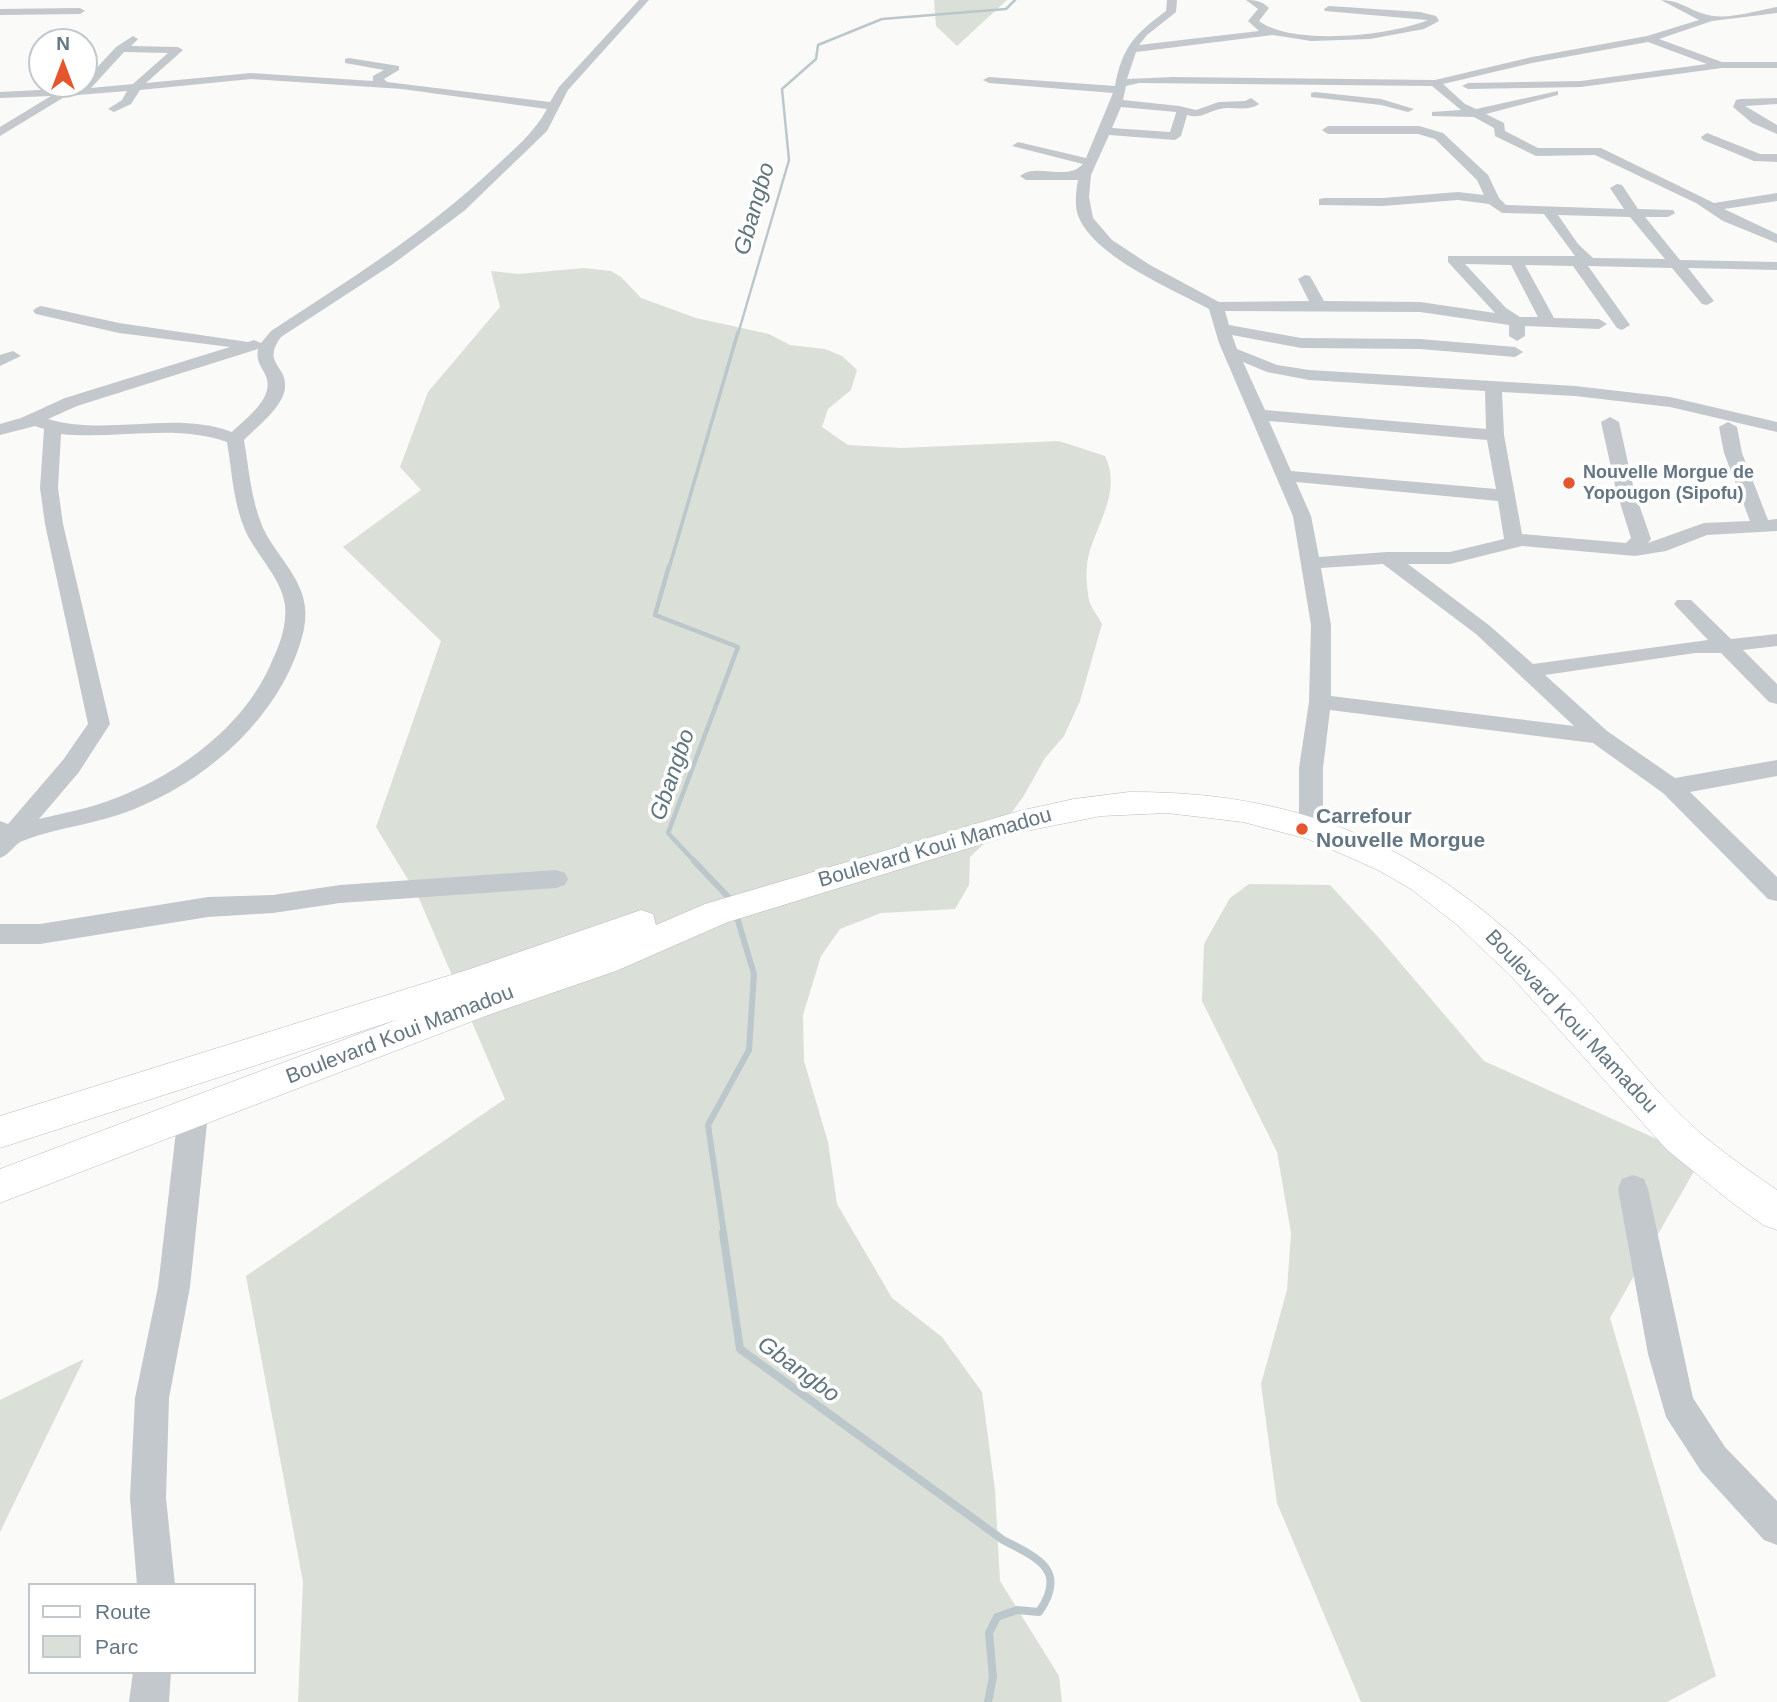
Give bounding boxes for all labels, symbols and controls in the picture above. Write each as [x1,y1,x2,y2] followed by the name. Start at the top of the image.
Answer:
[28,28,98,98] north arrow
[56,33,70,54] text: N
[729,160,781,258] water label: Gbangbo
[1583,462,1754,504] place label: Nouvelle Morgue de Yopougon (Sipofu)
[1561,475,1577,491] marker: Nouvelle Morgue de Yopougon (Sipofu)
[645,726,701,824] water label: Gbangbo
[815,803,1055,893] street label: Boulevard Koui Mamadou
[1316,804,1485,854] place label: Carrefour Nouvelle Morgue
[1294,821,1310,837] marker: Carrefour Nouvelle Morgue
[1479,925,1663,1119] street label: Boulevard Koui Mamadou
[283,980,517,1090] street label: Boulevard Koui Mamadou
[752,1331,844,1409] water label: Gbangbo
[28,1583,256,1674] legend
[95,1600,151,1623] text: Route
[95,1635,138,1658] text: Parc

